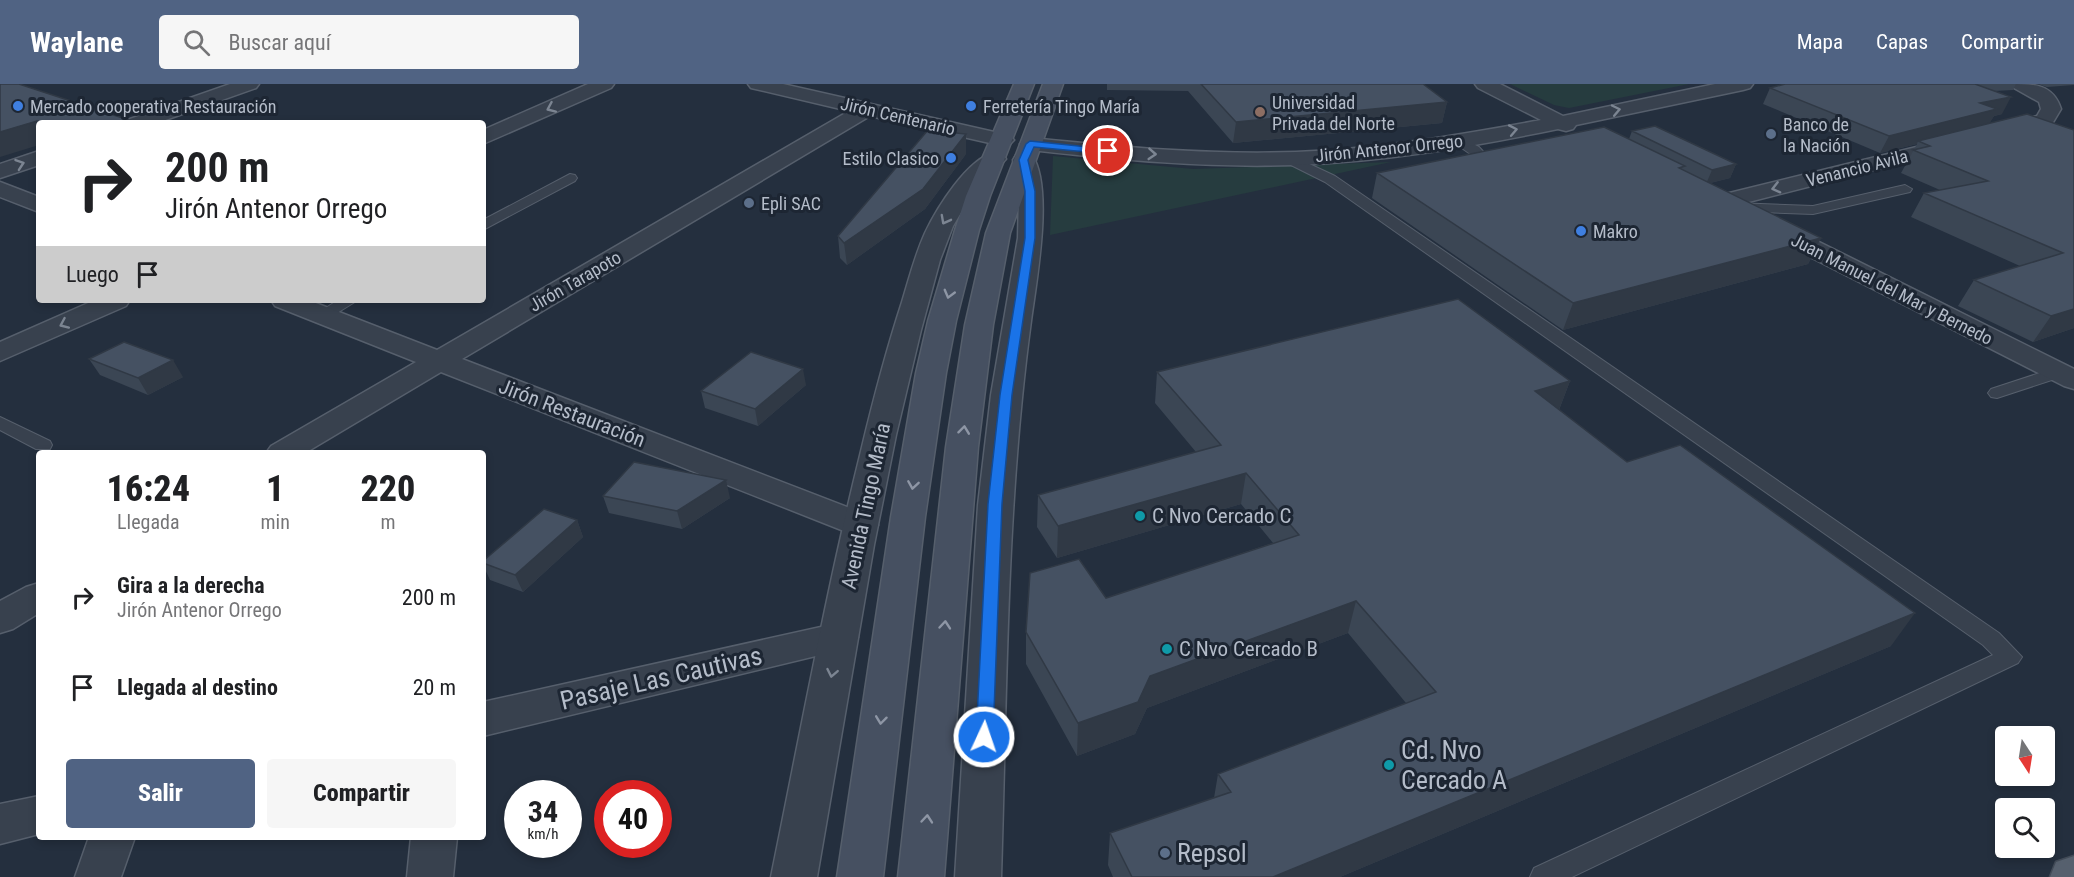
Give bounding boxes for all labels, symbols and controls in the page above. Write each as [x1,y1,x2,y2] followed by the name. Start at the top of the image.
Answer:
[159,15,579,69] search box
[30,26,123,59] text: Waylane
[180,26,213,59] icon: search
[228,30,331,55] text: Buscar aquí
[1797,30,1843,54] text: Mapa
[1876,30,1928,54] text: Capas
[1961,30,2044,54] text: Compartir
[1272,92,1395,134] place label: Universidad Privada del Norte
[839,93,957,139] street label: Jirón Centenario
[30,96,276,117] place label: Mercado cooperativa Restauración
[983,96,1140,117] place label: Ferretería Tingo María
[11,99,25,113] marker: Mercado cooperativa Restauración
[964,99,978,113] marker: Ferretería Tingo María
[546,101,557,113] one-way arrow
[1611,104,1621,117] one-way arrow
[1253,105,1267,119] marker: Universidad Privada del Norte
[1783,114,1850,156] place label: Banco de la Nación
[1507,124,1517,137] one-way arrow
[1082,125,1133,176] pin
[1764,127,1778,141] marker: Banco de la Nación
[1314,130,1464,166] street label: Jirón Antenor Orrego
[1091,134,1124,167] icon: arrive
[165,143,270,192] text: 200 m
[66,144,144,222] icon: right
[1804,145,1910,191] street label: Venancio Avila
[842,148,939,169] place label: Estilo Clasico
[1147,148,1156,161] one-way arrow
[944,151,958,165] marker: Estilo Clasico
[14,159,24,172] one-way arrow
[1771,181,1781,194] one-way arrow
[165,193,387,225] text: Jirón Antenor Orrego
[761,193,821,214] place label: Epli SAC
[742,196,756,210] marker: Epli SAC
[941,214,952,224] one-way arrow
[1593,221,1638,242] place label: Makro
[1574,224,1588,238] marker: Makro
[1788,229,1996,349] street label: Juan Manuel del Mar y Bernedo
[525,246,625,316] street label: Jirón Tarapoto
[131,258,164,291] icon: arrive
[66,262,119,287] text: Luego
[944,289,957,299] one-way arrow
[59,317,70,329] one-way arrow
[495,374,649,452] street label: Jirón Restauración
[837,421,895,591] street label: Avenida Tingo María
[957,426,969,435] one-way arrow
[107,468,190,510] text: 16:24
[266,468,284,510] text: 1
[360,468,415,510] text: 220
[907,481,919,490] one-way arrow
[1152,504,1291,528] place label: C Nvo Cercado C
[1133,509,1147,523] marker: C Nvo Cercado C
[117,510,179,534] text: Llegada
[261,510,290,534] text: min
[380,510,395,534] text: m
[117,573,265,598] text: Gira a la derecha
[66,581,99,614] icon: right
[402,585,456,610] text: 200 m
[117,598,282,622] text: Jirón Antenor Orrego
[938,620,951,629] one-way arrow
[1179,637,1318,661] place label: C Nvo Cercado B
[557,640,765,716] street label: Pasaje Las Cautivas
[1160,642,1174,656] marker: C Nvo Cercado B
[826,668,839,678] one-way arrow
[66,671,99,704] icon: arrive
[117,675,278,700] text: Llegada al destino
[413,675,456,700] text: 20 m
[952,705,1016,769] position arrow
[875,716,887,725] one-way arrow
[1995,726,2055,786] north arrow
[1995,726,2055,858] map controls
[1401,735,1507,795] place label: Cd. Nvo Cercado A
[1382,758,1396,772] marker: Cd. Nvo Cercado A
[66,759,255,828] button: Salir
[267,759,456,828] button: Compartir
[594,780,672,858] speed limit sign: 40
[528,794,558,829] text: 34
[1995,798,2055,858] button: search
[920,814,933,823] one-way arrow
[528,825,558,843] text: km/h
[1177,838,1247,868] place label: Repsol
[1158,846,1172,860] marker: Repsol

